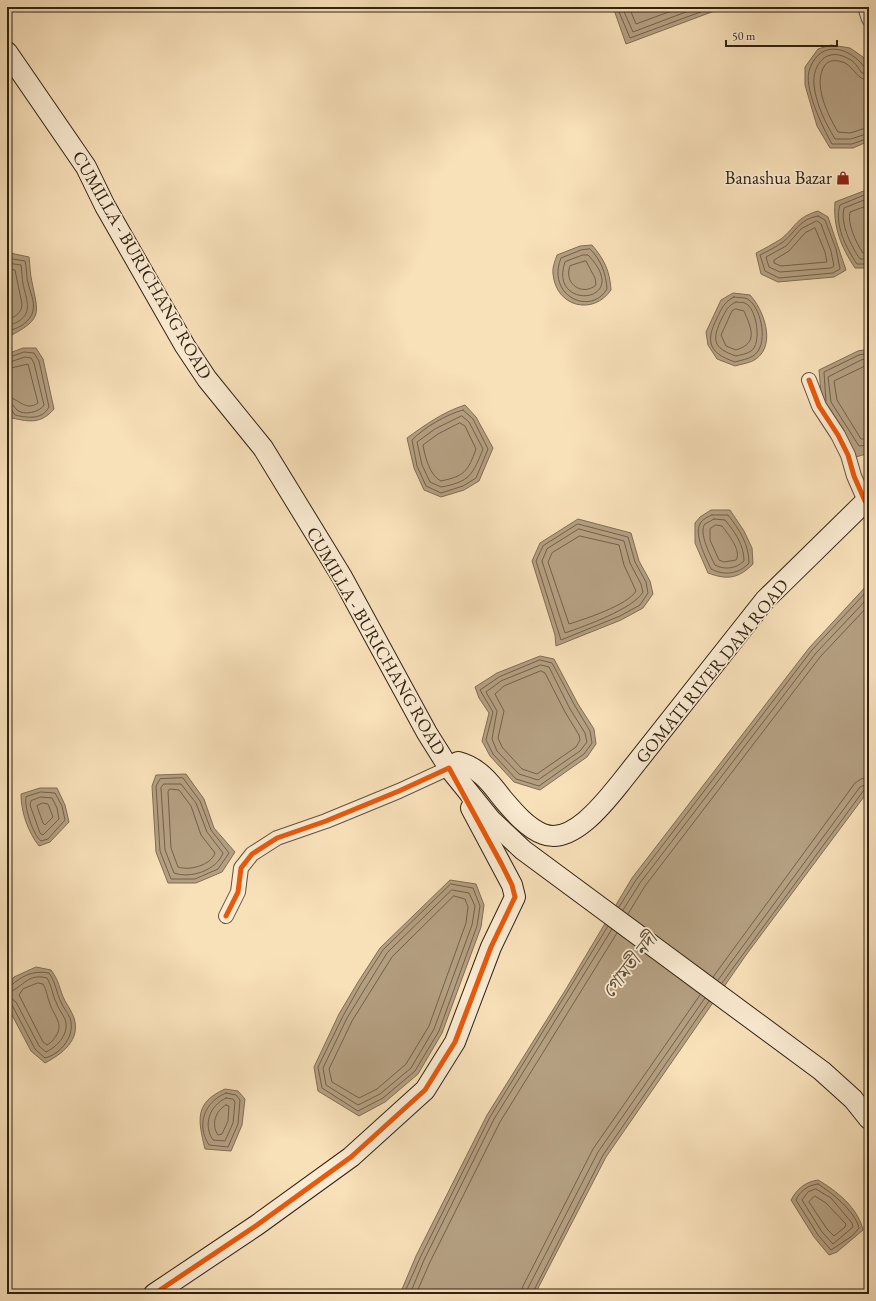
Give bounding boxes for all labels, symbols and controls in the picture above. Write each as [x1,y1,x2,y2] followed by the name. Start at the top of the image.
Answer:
[726,22,837,48] scale bar
[732,28,756,44] text: 50 m
[68,147,217,383] street label: CUMILLA - BURICHANG ROAD
[725,166,832,189] place label: Banashua Bazar
[835,170,851,186] shop icon: Banashua Bazar
[302,523,451,759] street label: CUMILLA - BURICHANG ROAD
[630,574,793,768] street label: GOMATI RIVER DAM ROAD
[596,926,664,1003] water label: গোমতী নদী

